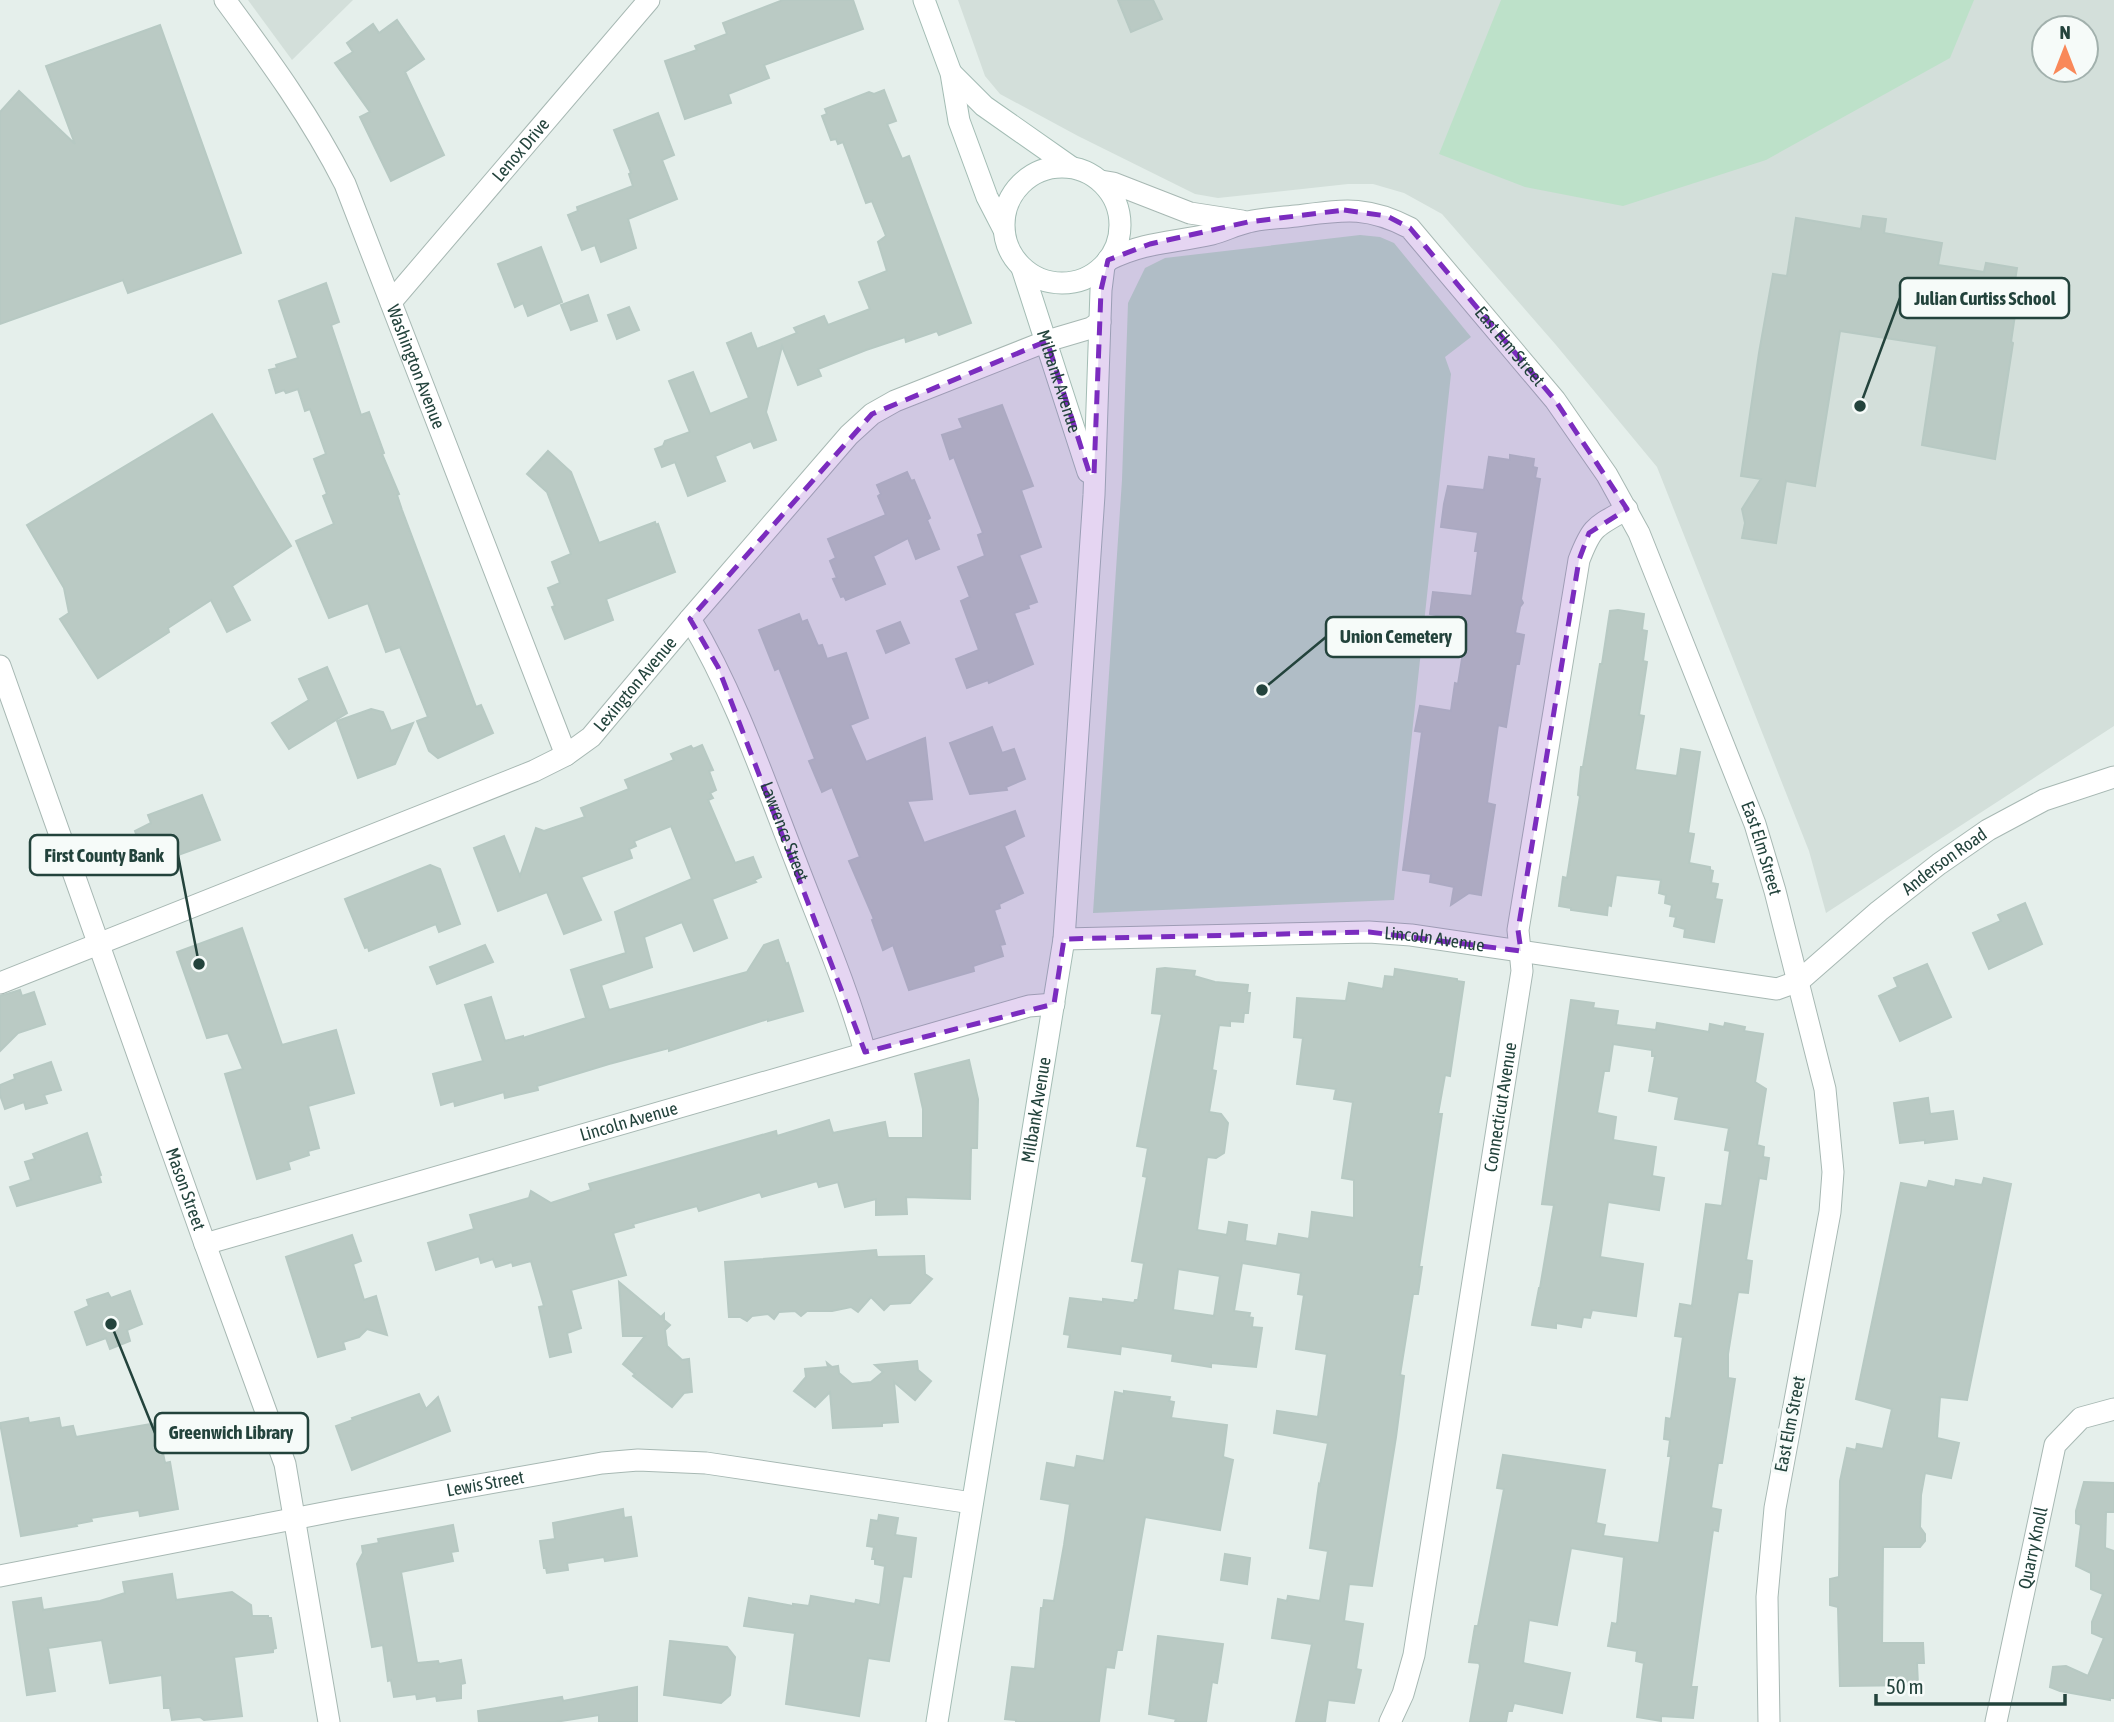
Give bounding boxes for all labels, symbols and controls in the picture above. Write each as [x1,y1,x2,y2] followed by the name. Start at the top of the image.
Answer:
[2030,14,2100,84] north arrow
[2059,21,2071,43] text: N
[488,114,553,186] street label: Lenox Drive
[1900,278,2069,318] callout: Julian Curtiss School
[1913,287,2057,309] text: Julian Curtiss School
[383,302,450,432] street label: Washington Avenue
[1471,302,1550,390] street label: East Elm Street
[1033,327,1086,435] street label: Milbank Avenue
[1326,617,1466,657] callout: Union Cemetery
[1340,625,1452,647] text: Union Cemetery
[589,632,681,736] street label: Lexington Avenue
[756,779,813,884] street label: Lawrence Street
[1737,798,1787,897] street label: East Elm Street
[1898,823,1991,899] street label: Anderson Road
[30,835,178,875] callout: First County Bank
[44,844,164,866] text: First County Bank
[1384,922,1486,956] street label: Lincoln Avenue
[1479,1041,1521,1173] street label: Connecticut Avenue
[1017,1055,1055,1164] street label: Milbank Avenue
[577,1097,680,1145] street label: Lincoln Avenue
[162,1145,210,1233] street label: Mason Street
[1770,1374,1809,1474] street label: East Elm Street
[155,1413,308,1453] callout: Greenwich Library
[169,1421,294,1443] text: Greenwich Library
[445,1466,526,1501] street label: Lewis Street
[2014,1504,2052,1591] street label: Quarry Knoll
[1876,1662,2065,1706] scale bar
[1886,1674,1924,1698] text: 50 m

